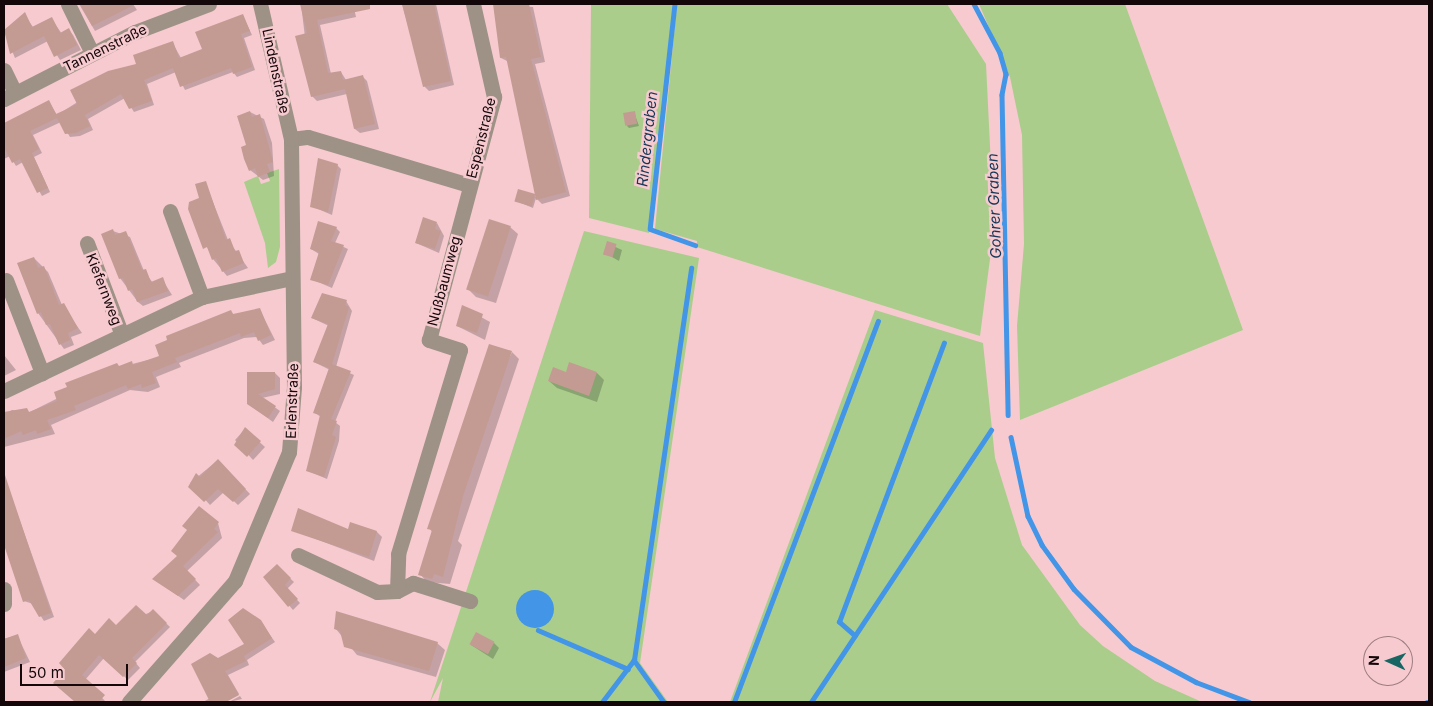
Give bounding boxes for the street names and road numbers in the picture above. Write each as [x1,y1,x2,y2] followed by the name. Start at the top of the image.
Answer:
[61,21,149,75] street label: Tannenstraße
[259,27,293,115] street label: Lindenstraße
[463,96,499,180] street label: Espenstraße
[424,234,464,328] street label: Nußbaumweg
[83,251,125,327] street label: Kiefernweg
[282,363,302,439] street label: Erlenstraße

